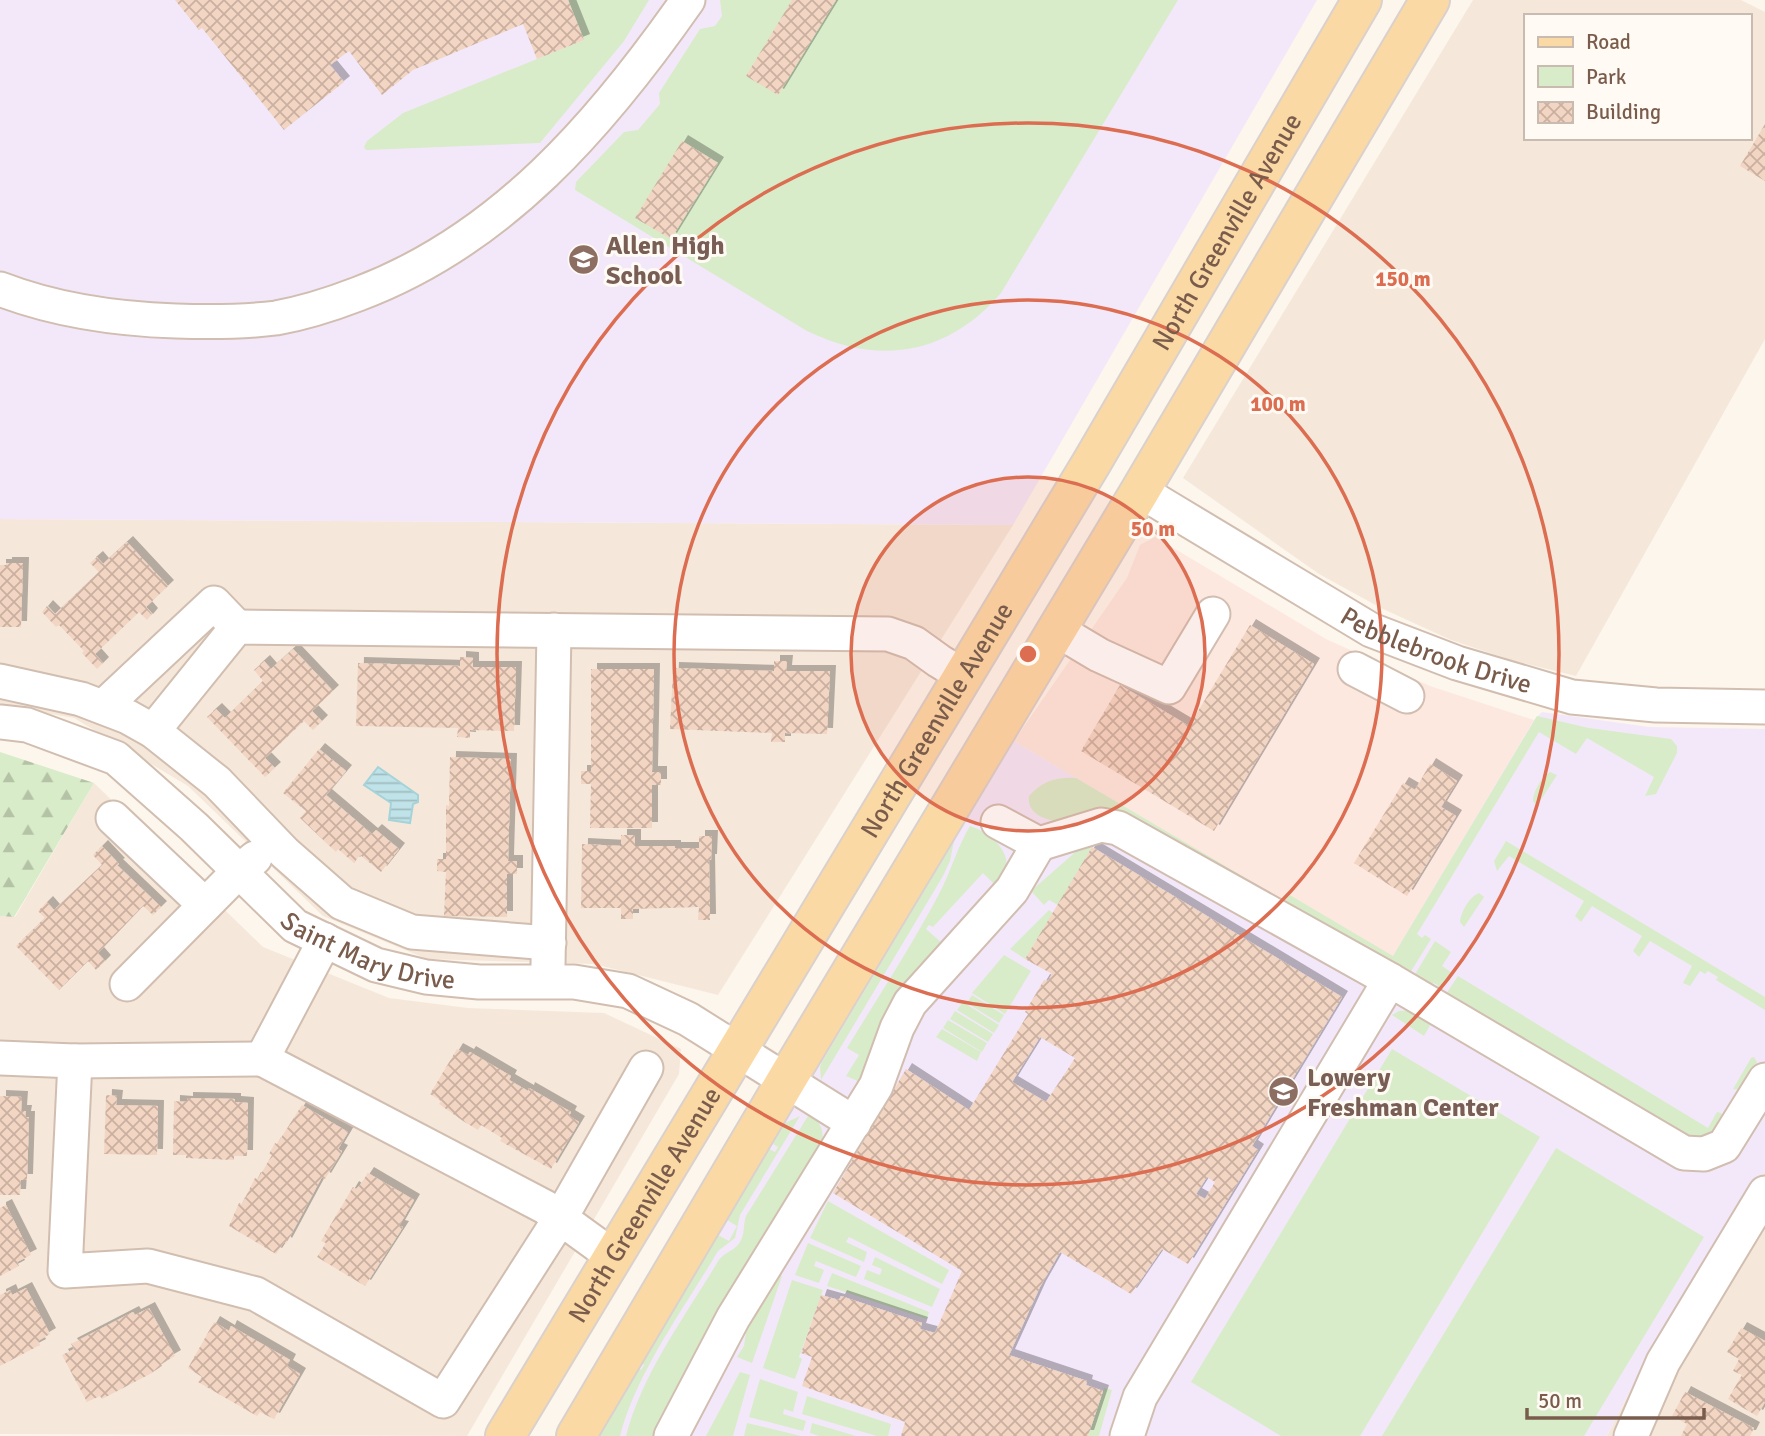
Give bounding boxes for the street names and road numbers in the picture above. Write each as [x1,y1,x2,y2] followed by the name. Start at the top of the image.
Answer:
[1146,108,1309,357] street label: North Greenville Avenue
[854,597,1021,844] street label: North Greenville Avenue
[1334,600,1535,701] street label: Pebblebrook Drive
[273,906,456,997] street label: Saint Mary Drive
[562,1082,728,1329] street label: North Greenville Avenue

